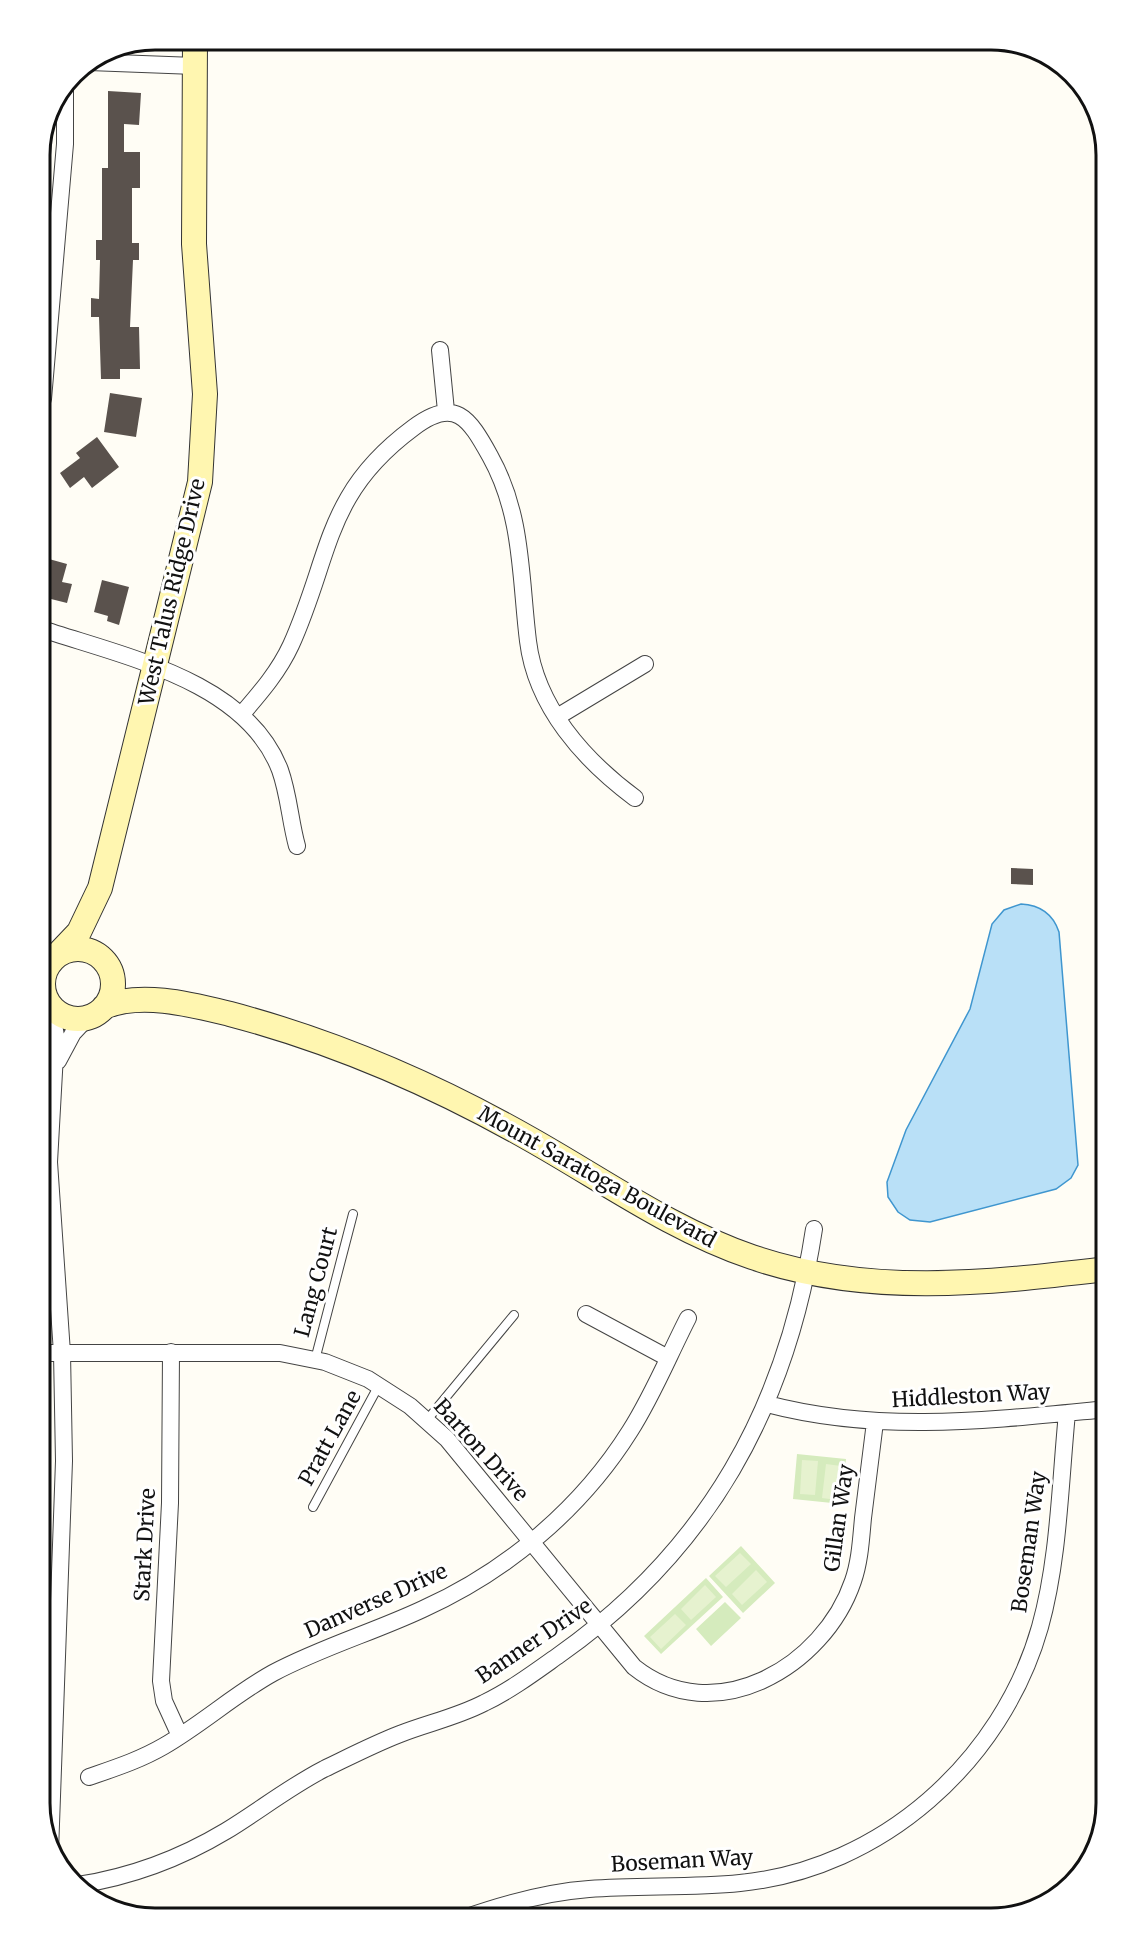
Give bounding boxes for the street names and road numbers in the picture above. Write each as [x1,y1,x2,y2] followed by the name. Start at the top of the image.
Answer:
[132,476,211,709] street label: West Talus Ridge Drive
[473,1100,721,1254] street label: Mount Saratoga Boulevard
[288,1224,343,1340] street label: Lang Court
[891,1378,1052,1413] street label: Hiddleston Way
[292,1385,367,1490] street label: Pratt Lane
[428,1393,535,1507] street label: Barton Drive
[818,1462,860,1573] street label: Gillan Way
[1005,1469,1052,1614] street label: Boseman Way
[128,1487,161,1602] street label: Stark Drive
[300,1557,451,1644] street label: Danverse Drive
[471,1592,597,1689] street label: Banner Drive
[610,1843,755,1878] street label: Boseman Way

